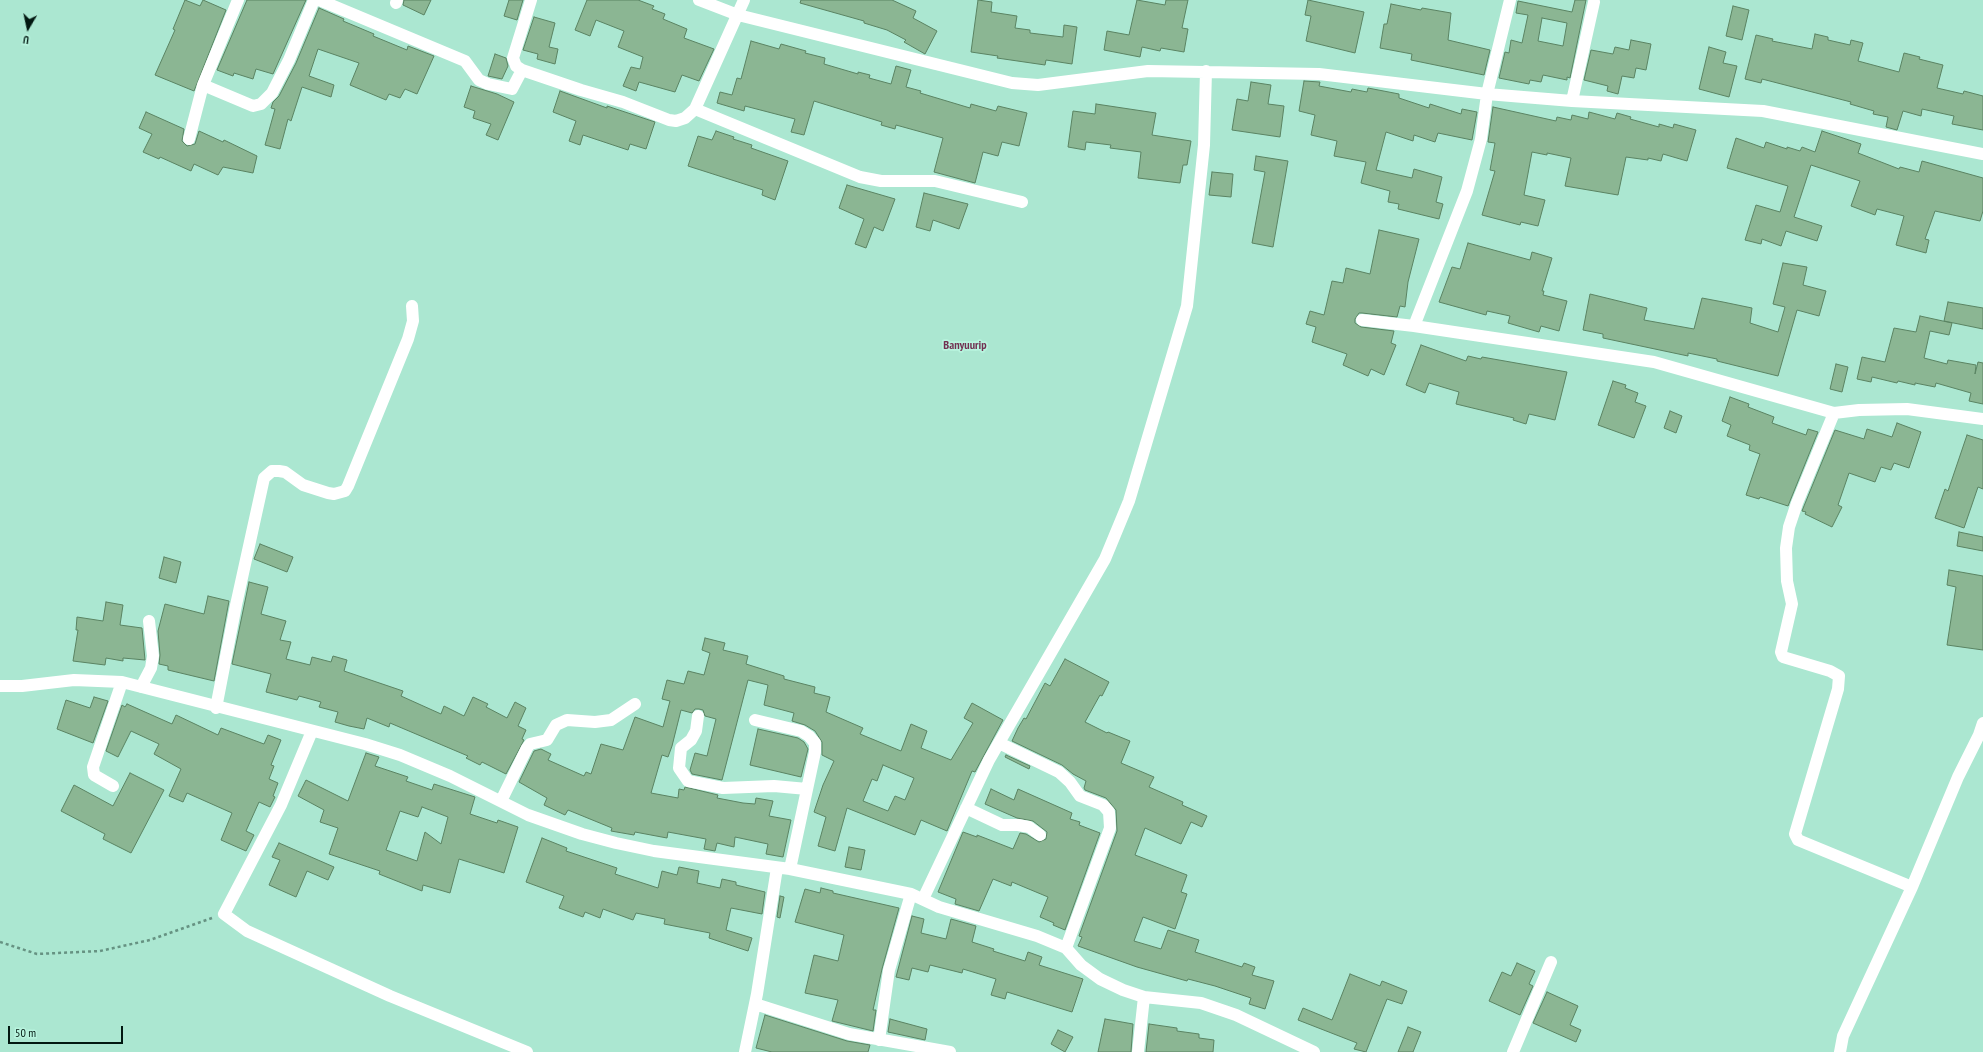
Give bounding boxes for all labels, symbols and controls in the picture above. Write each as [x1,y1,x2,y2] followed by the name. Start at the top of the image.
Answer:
[8,8,48,48] north arrow
[22,32,30,47] text: U
[943,339,987,353] district label: Banyuurip
[10,1018,125,1044] scale bar
[15,1025,36,1040] text: 50 m

